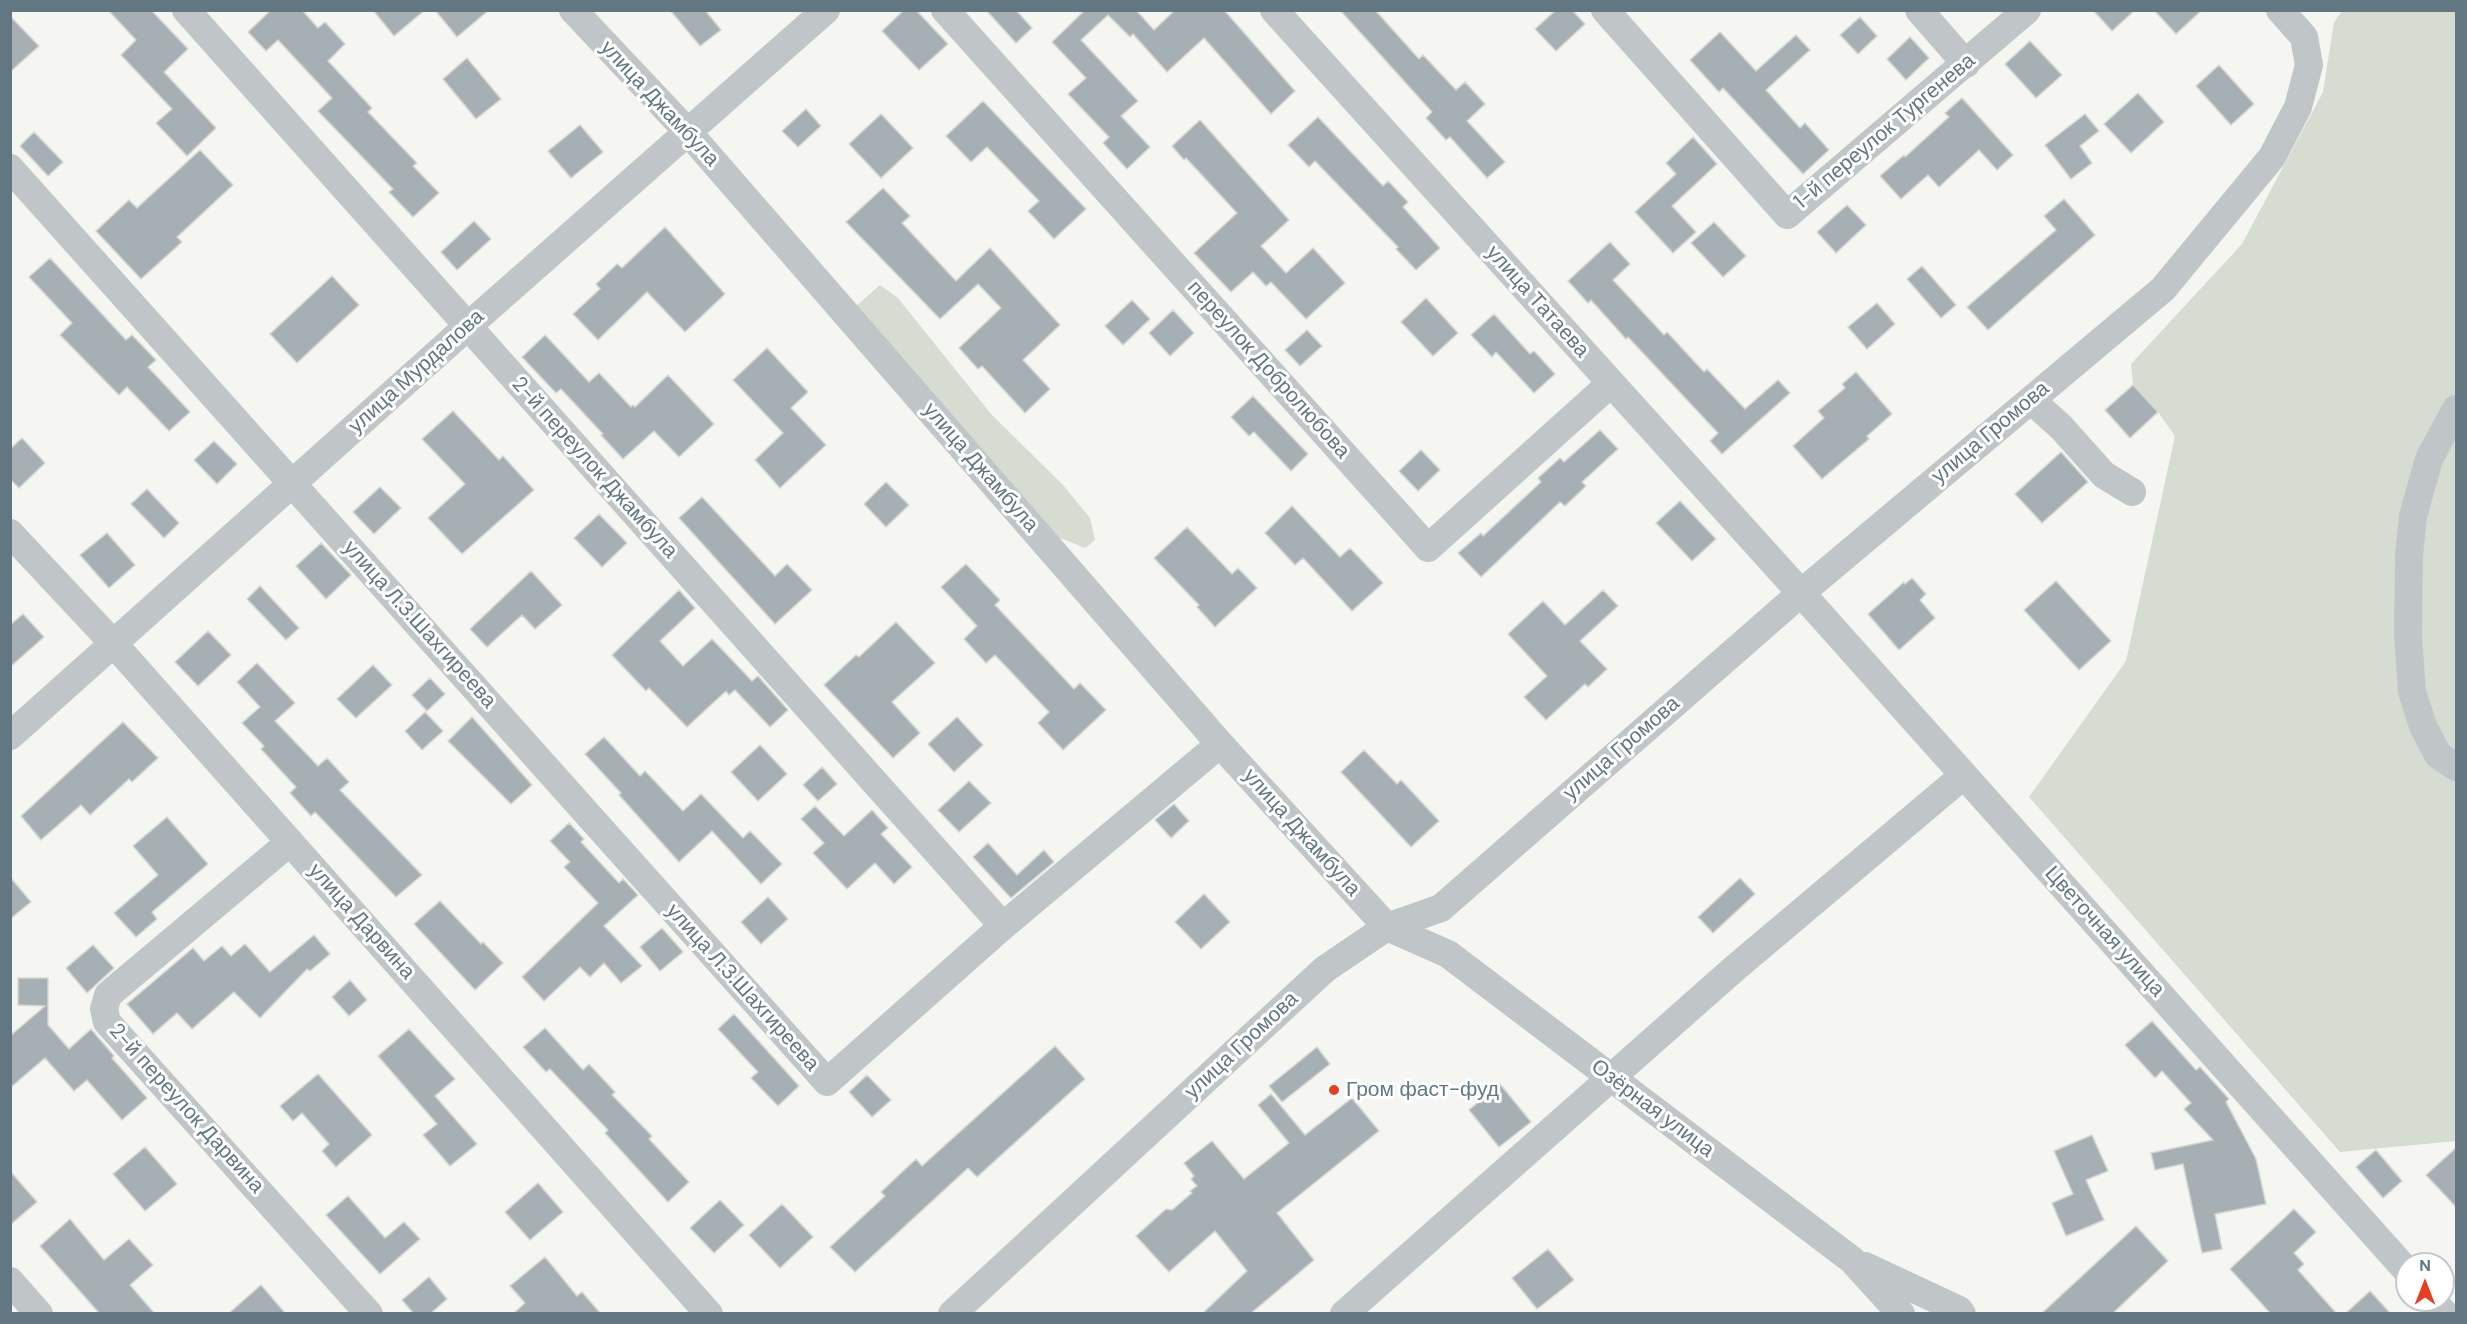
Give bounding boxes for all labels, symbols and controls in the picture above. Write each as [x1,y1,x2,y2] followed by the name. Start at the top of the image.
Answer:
[594,36,724,172] street label: улица Джамбула
[1789,49,1981,215] street label: 1-й переулок Тургенева
[1480,241,1594,363] street label: улица Татаева
[1182,276,1354,464] street label: переулок Добролюбова
[344,305,490,439] street label: улица Мурдалова
[506,372,682,564] street label: 2-й переулок Джамбула
[1927,377,2055,489] street label: улица Громова
[917,398,1043,538] street label: улица Джамбула
[337,536,501,714] street label: улица Л.З.Шахгиреева
[1559,692,1685,806] street label: улица Громова
[1237,764,1365,902] street label: улица Джамбула
[302,859,420,985] street label: улица Дарвина
[2039,862,2169,1002] street label: Цветочная улица
[660,899,824,1077] street label: улица Л.З.Шахгиреева
[1180,987,1304,1105] street label: улица Громова
[103,1019,269,1199] street label: 2-й переулок Дарвина
[1586,1055,1718,1163] street label: Озёрная улица
[1346,1077,1499,1103] place label: Гром фаст-фуд
[1327,1083,1341,1097] marker: Гром фаст-фуд
[2395,1252,2455,1312] north arrow
[2419,1255,2431,1276] text: N

